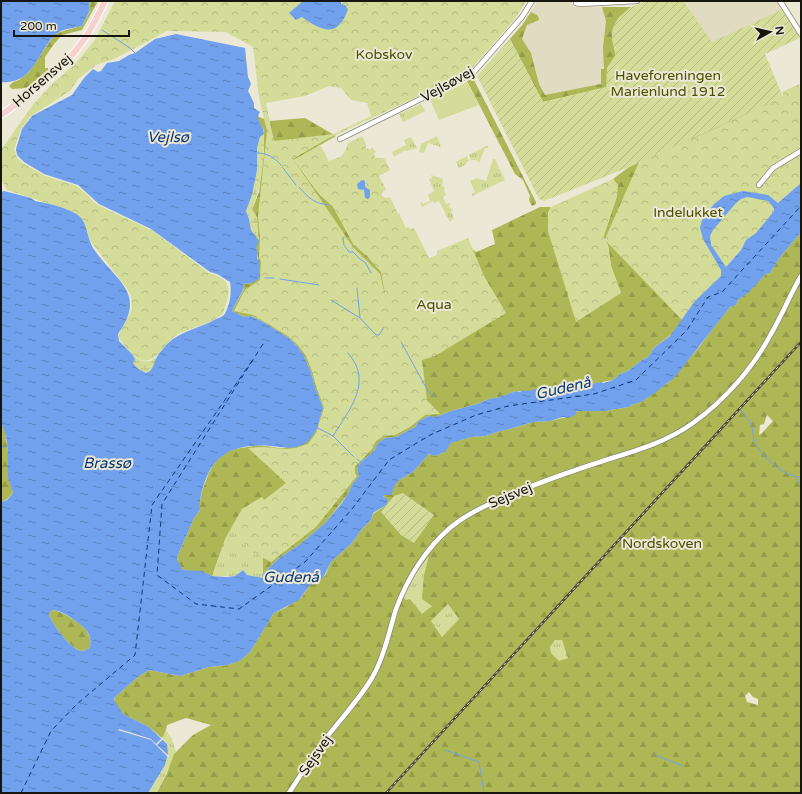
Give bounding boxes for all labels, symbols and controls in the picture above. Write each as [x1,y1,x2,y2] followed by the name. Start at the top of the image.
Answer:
[14,12,129,38] scale bar
[750,12,790,52] north arrow
[20,19,57,33] text: 200 m
[772,25,786,36] text: N
[356,46,413,63] park label: Kobskov
[9,50,75,111] street label: Horsensvej
[418,63,477,106] street label: Vejlsøvej
[611,67,725,100] park label: Haveforeningen Marienlund 1912
[147,128,190,146] water label: Vejlsø
[653,204,723,221] park label: Indelukket
[416,296,452,313] park label: Aqua
[534,373,593,403] water label: Gudenå
[83,454,132,472] water label: Brassø
[486,479,534,512] street label: Sejsvej
[622,535,702,552] park label: Nordskoven
[263,568,320,586] water label: Gudenå
[295,732,335,779] street label: Sejsvej

